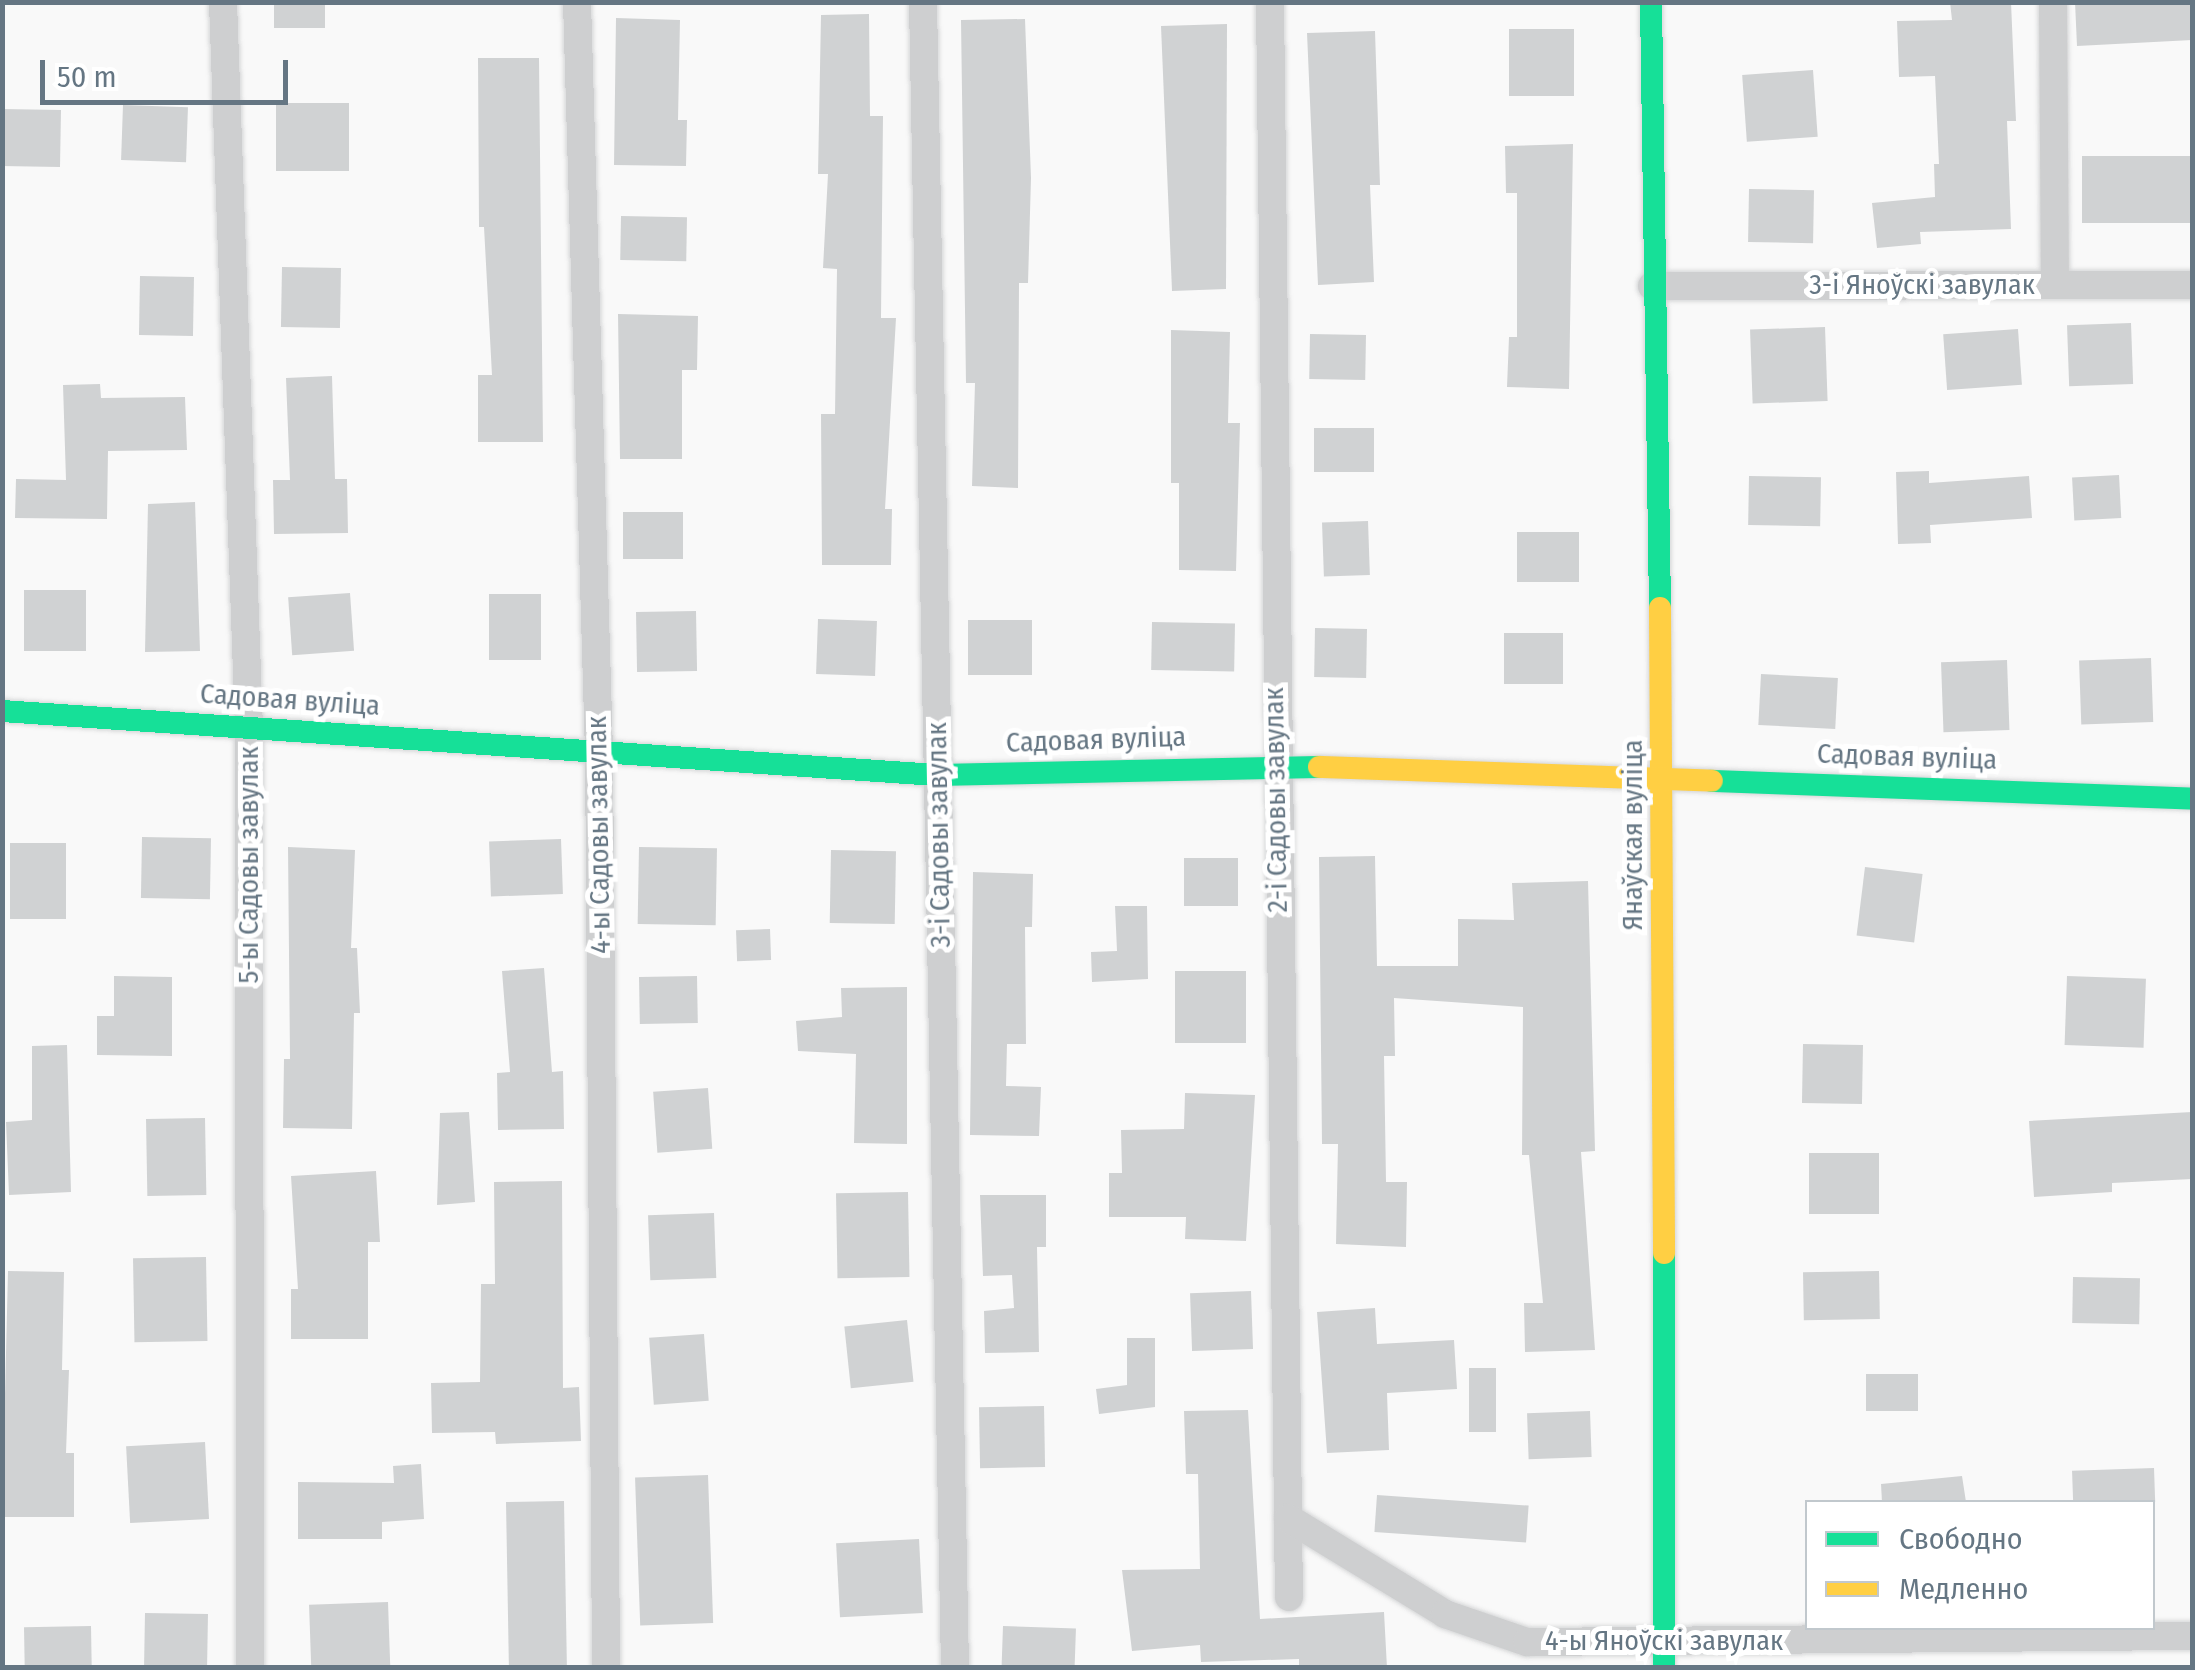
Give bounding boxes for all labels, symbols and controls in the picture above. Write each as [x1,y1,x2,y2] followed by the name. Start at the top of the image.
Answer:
[45,40,292,102] scale bar
[57,59,117,95] text: 50 m
[1809,268,2035,302] street label: 3-і Яноўскі завулак
[199,677,381,723] street label: Садовая вуліца
[1257,687,1295,913] street label: 2-і Садовы завулак
[580,716,618,954] street label: 4-ы Садовы завулак
[1005,720,1187,760] street label: Садовая вуліца
[920,722,958,948] street label: 3-і Садовы завулак
[1816,737,1998,777] street label: Садовая вуліца
[1616,740,1650,930] street label: Янаўская вуліца
[232,746,266,984] street label: 5-ы Садовы завулак
[1805,1500,2155,1630] legend
[1899,1521,2022,1557] text: Свободно
[1899,1571,2028,1607] text: Медленно
[1545,1624,1783,1658] street label: 4-ы Яноўскі завулак

